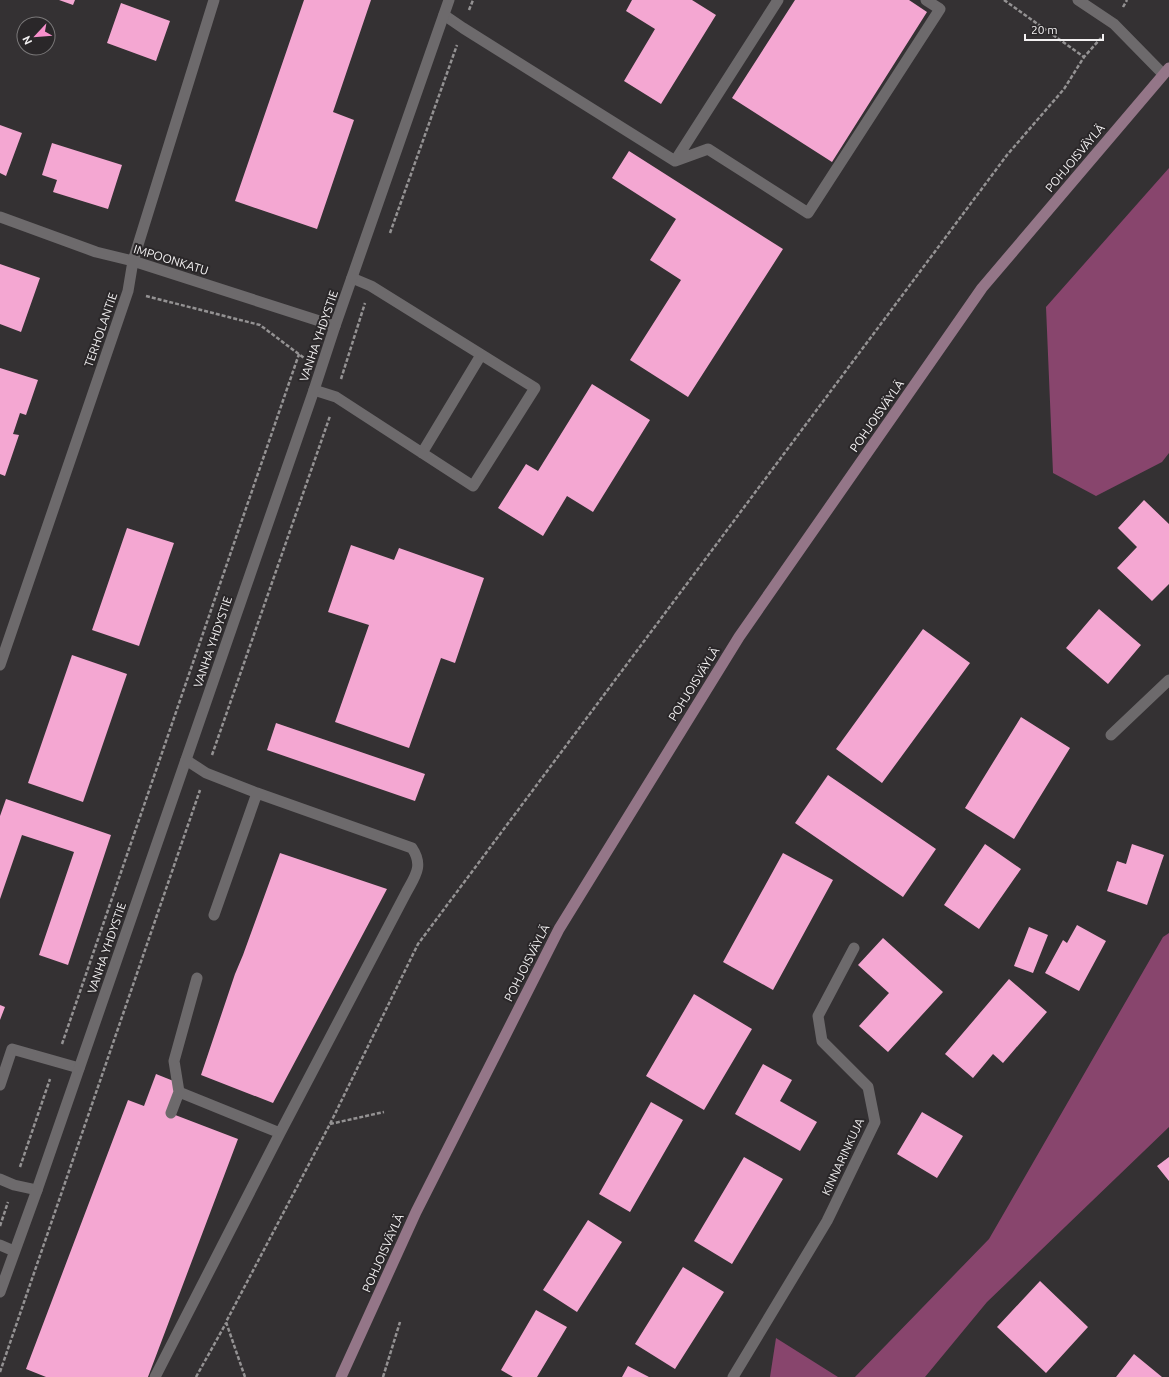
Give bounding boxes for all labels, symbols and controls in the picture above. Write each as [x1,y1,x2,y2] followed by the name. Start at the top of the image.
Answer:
[16,16,56,56] north arrow
[1025,16,1103,42] scale bar
[1031,23,1058,36] text: 20 m
[20,34,34,47] text: N
[1042,121,1107,194] street label: POHJOISVÄYLÄ
[132,242,210,277] street label: IMPOONKATU
[297,288,340,383] street label: VANHA YHDYSTIE
[82,291,119,369] street label: TERHOLANTIE
[847,377,906,454] street label: POHJOISVÄYLÄ
[191,594,234,689] street label: VANHA YHDYSTIE
[666,644,722,723] street label: POHJOISVÄYLÄ
[85,900,128,995] street label: VANHA YHDYSTIE
[502,922,552,1003] street label: POHJOISVÄYLÄ
[819,1116,866,1197] street label: KINNARINKUJA
[359,1211,406,1294] street label: POHJOISVÄYLÄ

